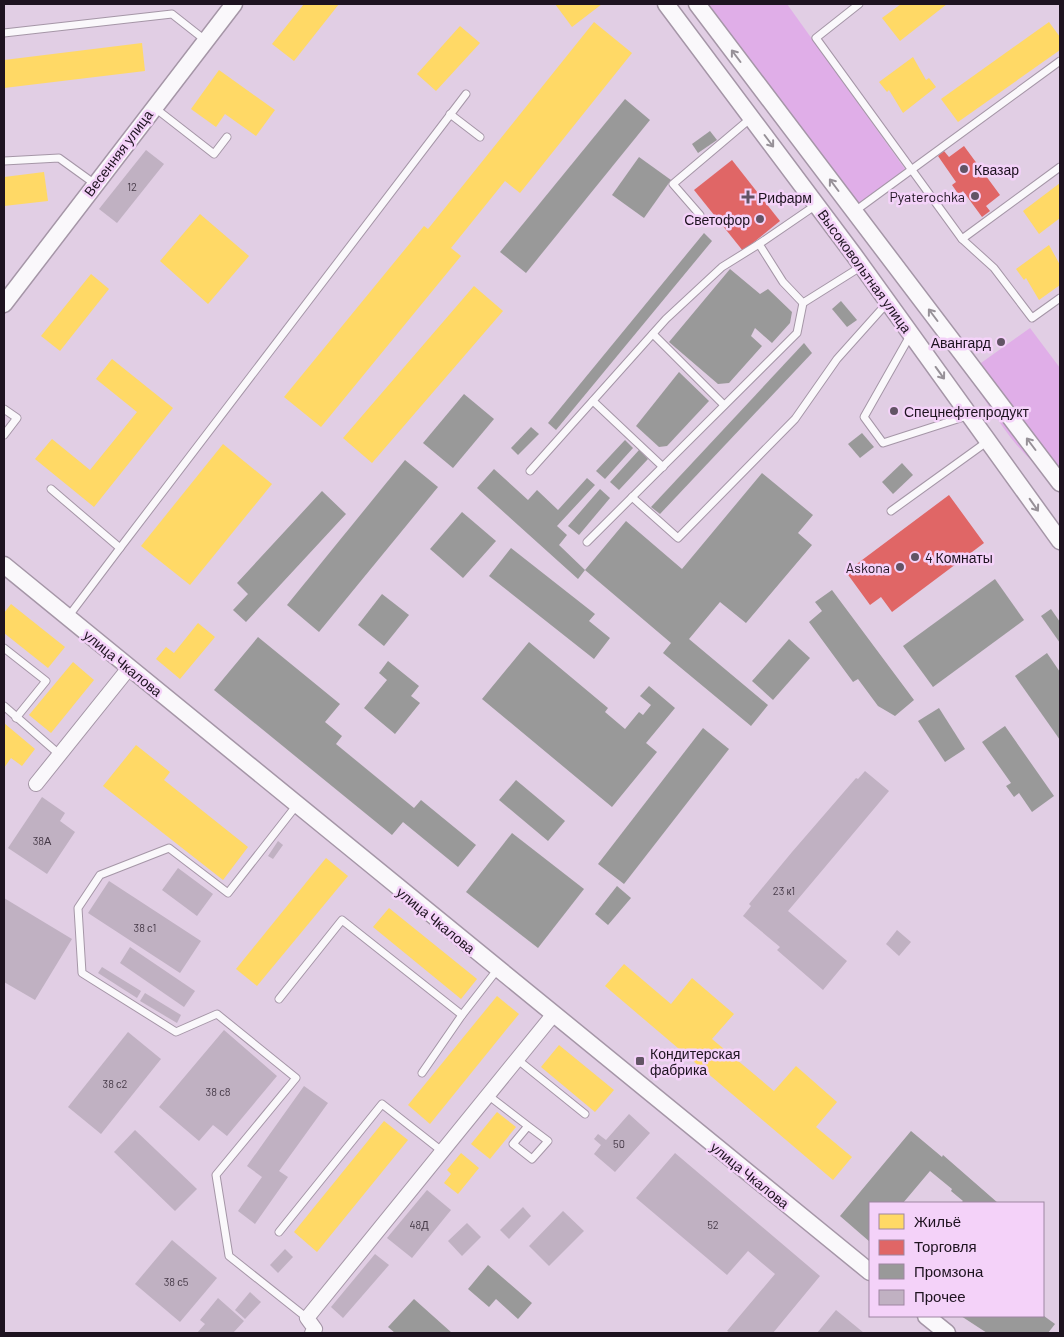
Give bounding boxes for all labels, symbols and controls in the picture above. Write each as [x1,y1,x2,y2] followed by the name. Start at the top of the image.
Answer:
[731,50,742,63] one-way arrow
[80,106,156,200] street label: Весенняя улица
[764,134,774,148] one-way arrow
[974,161,1019,178] place label: Квазар
[958,163,970,175] marker: Квазар
[829,179,840,192] one-way arrow
[127,180,137,193] house number: 12
[889,188,965,205] place label: Pyaterochka
[758,189,812,206] place label: Рифарм
[969,190,981,202] marker: Pyaterochka
[742,191,754,203] marker: Рифарм
[815,206,916,336] street label: Высоковольтная улица
[684,211,750,228] place label: Светофор
[754,213,766,225] marker: Светофор
[927,309,938,322] one-way arrow
[931,334,991,351] place label: Авангард
[995,336,1007,348] marker: Авангард
[935,366,945,380] one-way arrow
[904,403,1030,420] place label: Спецнефтепродукт
[888,405,900,417] marker: Спецнефтепродукт
[1026,437,1036,451] one-way arrow
[1029,498,1040,511] one-way arrow
[925,549,993,566] place label: 4 Комнаты
[909,551,921,563] marker: 4 Комнаты
[846,559,890,576] place label: Askona
[894,561,906,573] marker: Askona
[80,626,166,700] street label: улица Чкалова
[33,834,52,847] house number: 38А
[393,883,479,957] street label: улица Чкалова
[773,884,795,897] house number: 23 к1
[134,921,156,934] house number: 38 с1
[650,1045,740,1078] place label: Кондитерская фабрика
[634,1055,646,1067] marker: Кондитерская фабрика
[103,1077,128,1090] house number: 38 с2
[206,1085,231,1098] house number: 38 с8
[613,1137,625,1150] house number: 50
[707,1138,793,1212] street label: улица Чкалова
[869,1202,1044,1317] legend
[914,1212,961,1230] text: Жильё
[409,1218,429,1231] house number: 48Д
[707,1218,719,1231] house number: 52
[914,1237,977,1255] text: Торговля
[914,1262,984,1280] text: Промзона
[164,1275,189,1288] house number: 38 с5
[914,1287,966,1305] text: Прочее

